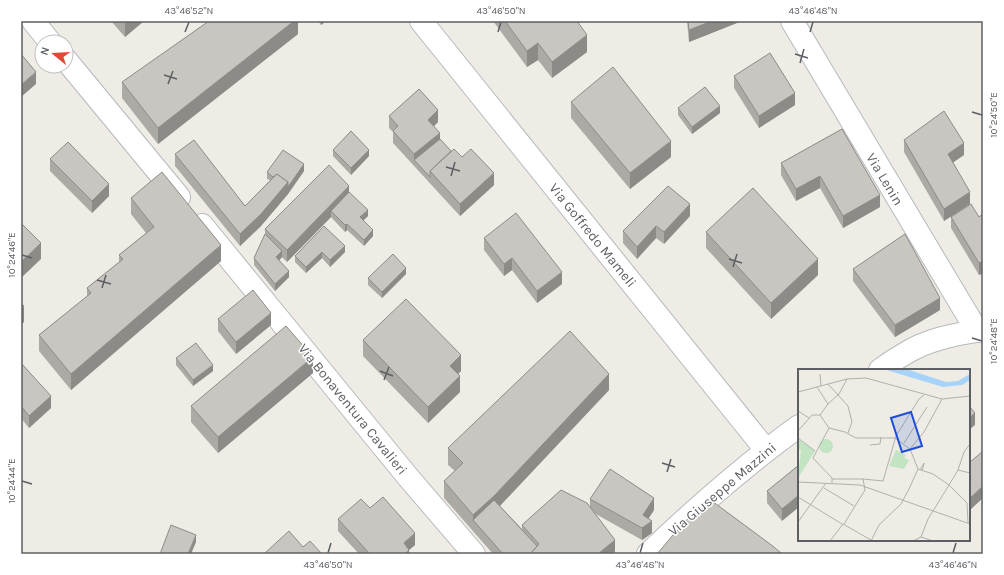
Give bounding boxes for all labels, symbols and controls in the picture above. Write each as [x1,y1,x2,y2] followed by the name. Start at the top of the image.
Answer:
[165,5,213,17] text: 43°46'52"N
[476,5,526,17] text: 43°46'50"N
[788,5,838,17] text: 43°46'48"N
[34,34,74,74] north arrow
[38,45,52,57] text: N
[988,92,1000,138] text: 10°24'50"E
[862,150,907,208] street label: Via Lenin
[545,180,640,291] street label: Via Goffredo Mameli
[6,232,18,278] text: 10°24'46"E
[988,318,1000,364] text: 10°24'48"E
[295,340,411,478] street label: Via Bonaventura Cavalieri
[798,369,970,541] inset map
[665,439,780,540] street label: Via Giuseppe Mazzini
[6,458,18,504] text: 10°24'44"E
[303,559,353,571] text: 43°46'50"N
[615,559,665,571] text: 43°46'48"N
[929,559,977,571] text: 43°46'46"N

